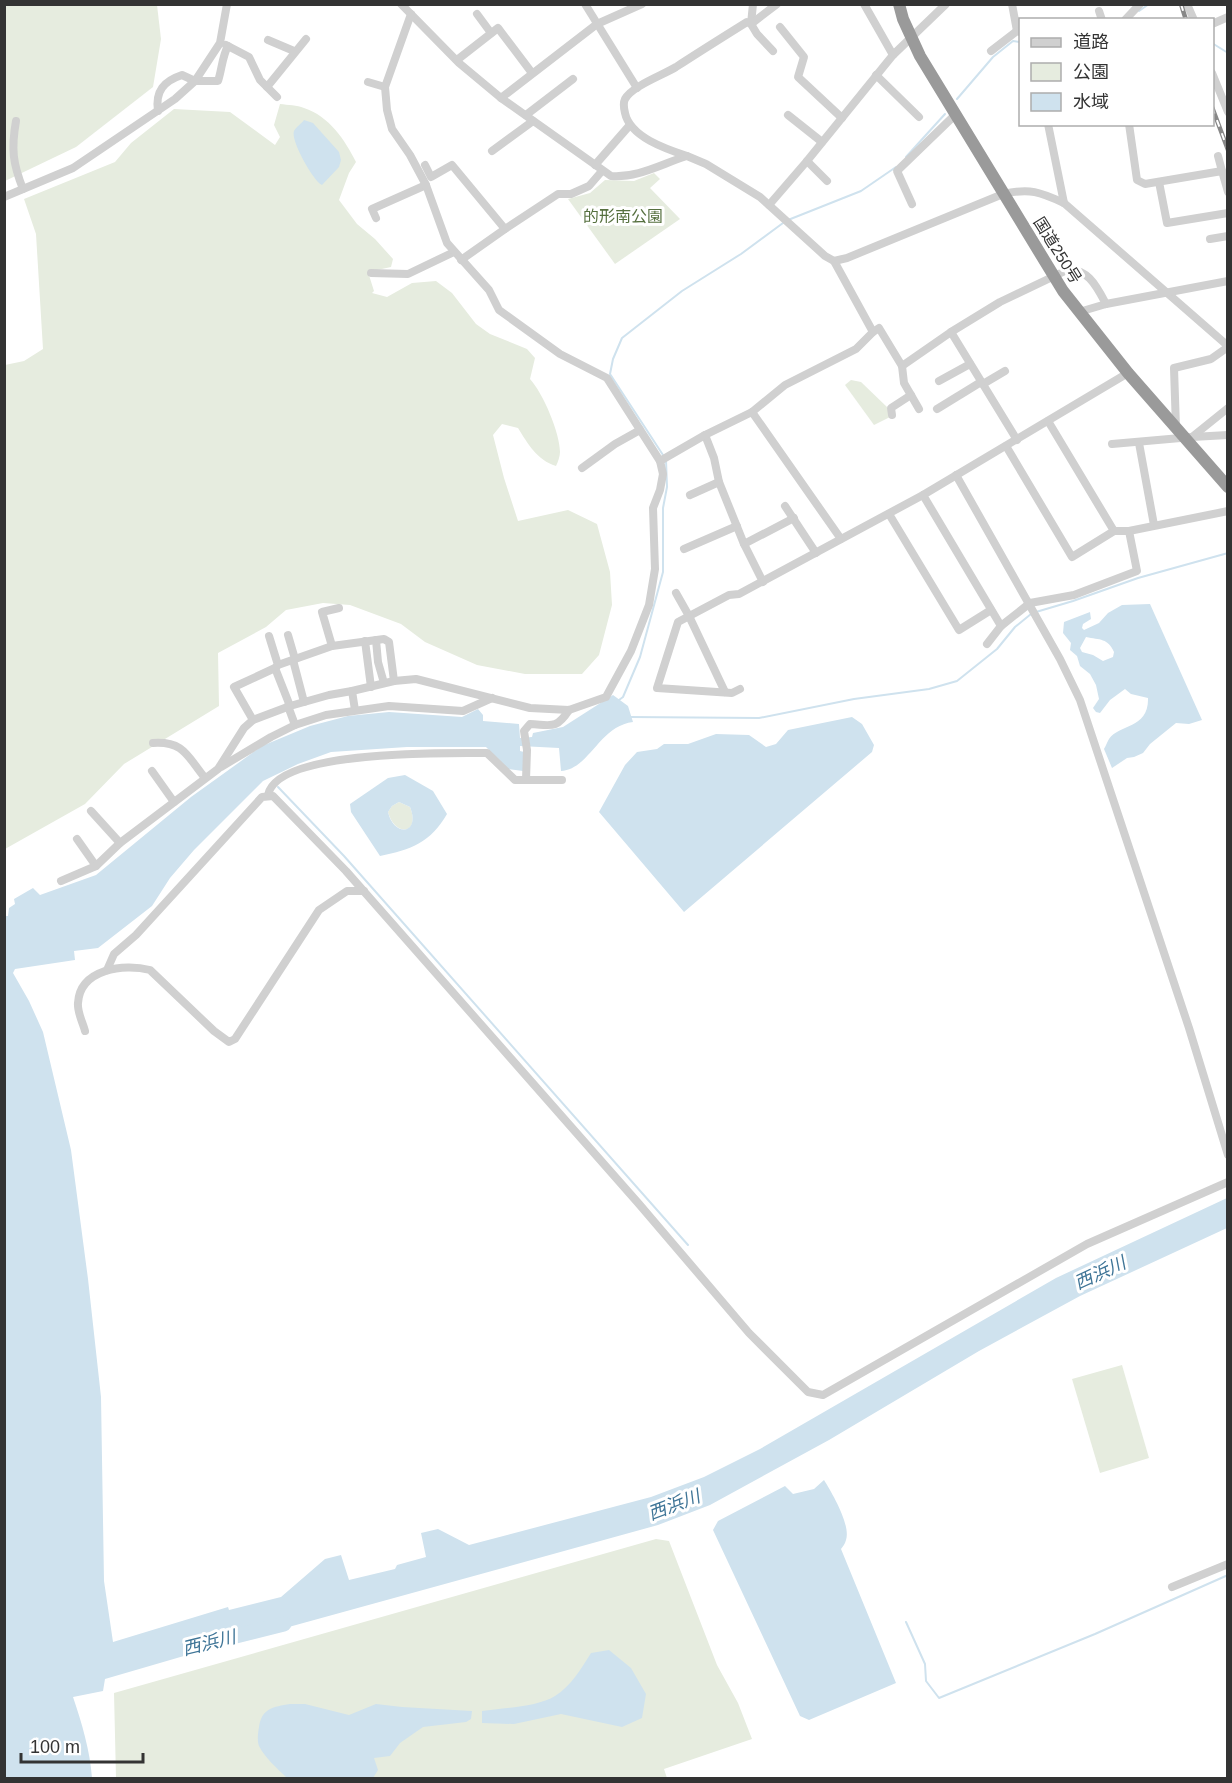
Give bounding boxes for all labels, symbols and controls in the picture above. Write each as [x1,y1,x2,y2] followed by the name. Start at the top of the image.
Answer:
[1019,18,1214,126] legend
[1073,32,1109,52] text: 道路
[1073,62,1109,82] text: 公園
[1073,92,1109,112] text: 水域
[583,208,663,225] park label: 的形南公園
[1031,214,1085,286] street label: 国道250号
[1071,1252,1131,1293] water label: 西浜川
[645,1485,705,1524] water label: 西浜川
[180,1626,240,1659] water label: 西浜川
[21,1726,142,1764] scale bar
[30,1737,80,1757] text: 100 m

